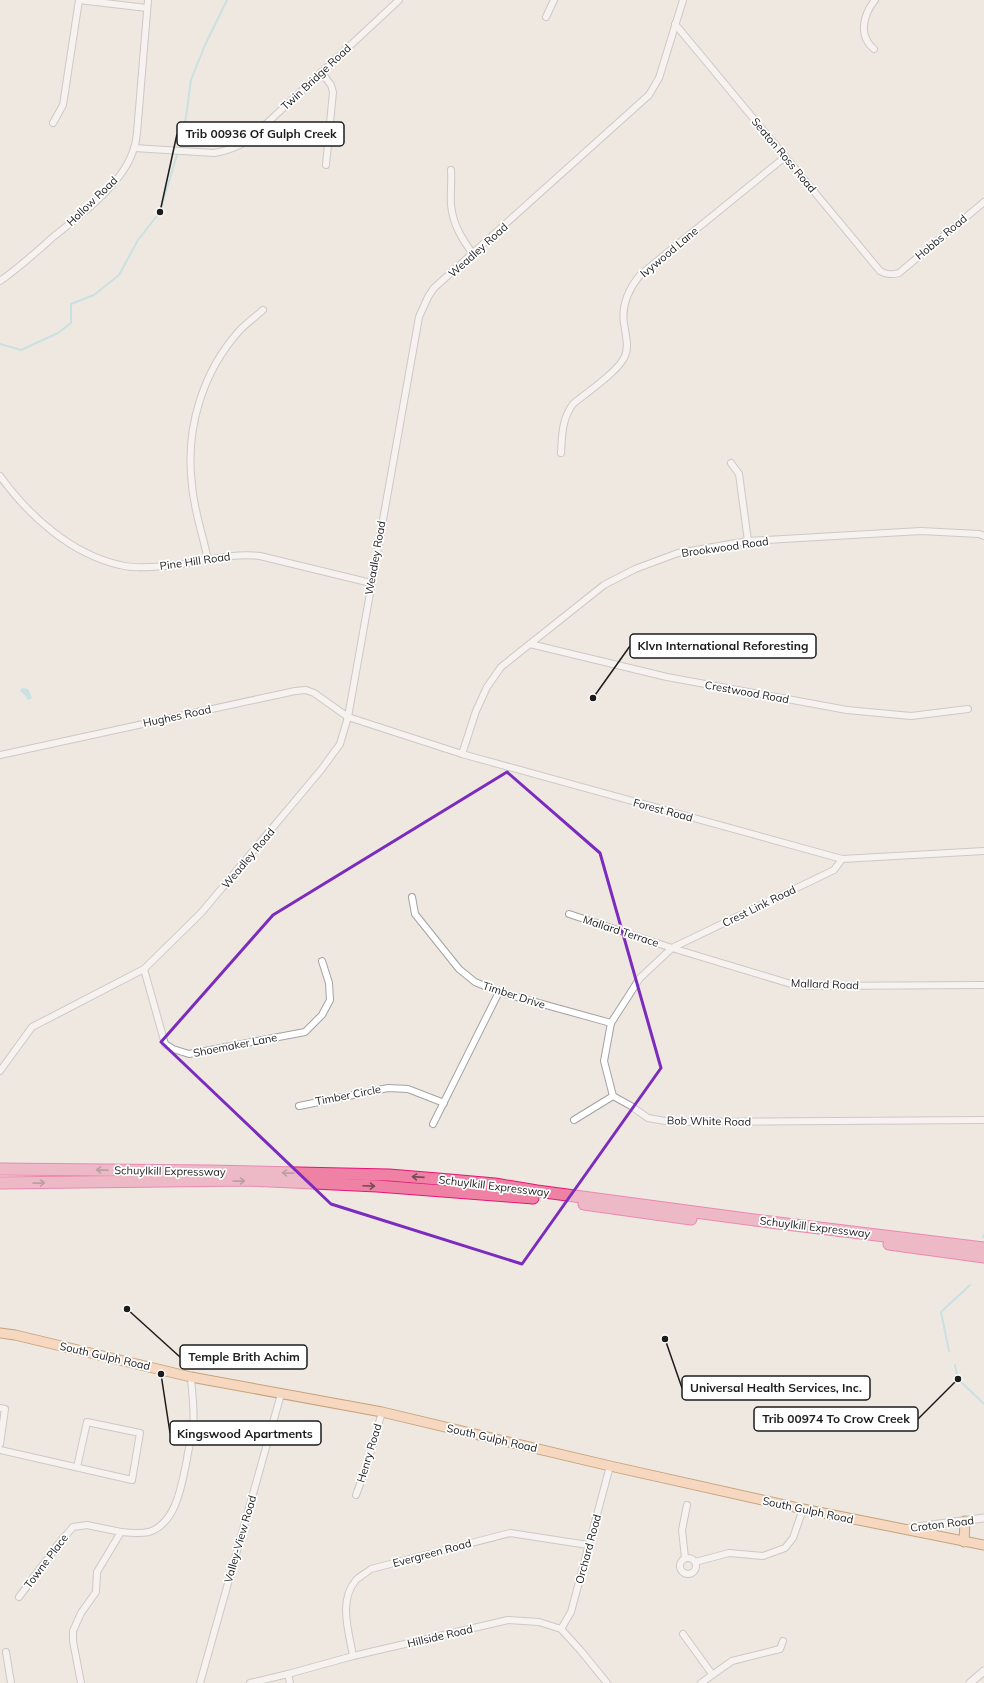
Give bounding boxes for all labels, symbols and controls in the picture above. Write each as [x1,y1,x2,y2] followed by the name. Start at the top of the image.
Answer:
[278,41,354,113] street label: Twin Bridge Road
[749,115,819,195] street label: Seaton Ross Road
[177,122,344,146] callout: Trib 00936 Of Gulph Creek
[185,126,337,141] text: Trib 00936 Of Gulph Creek
[64,173,120,229] street label: Hollow Road
[912,211,970,263] street label: Hobbs Road
[445,220,511,280] street label: Weadley Road
[637,224,701,280] street label: Ivywood Lane
[362,520,388,596] street label: Weadley Road
[680,534,770,560] street label: Brookwood Road
[159,549,231,573] street label: Pine Hill Road
[630,634,816,658] callout: Klvn International Reforesting
[638,638,808,653] text: Klvn International Reforesting
[704,678,790,706] street label: Crestwood Road
[142,702,212,730] street label: Hughes Road
[632,795,694,825] street label: Forest Road
[219,825,277,891] street label: Weadley Road
[720,882,798,930] street label: Crest Link Road
[581,912,661,950] street label: Mallard Terrace
[791,976,859,992] street label: Mallard Road
[481,978,547,1012] street label: Timber Drive
[192,1030,278,1060] street label: Shoemaker Lane
[314,1082,382,1108] street label: Timber Circle
[667,1113,751,1129] street label: Bob White Road
[114,1163,226,1179] street label: Schuylkill Expressway
[96,1166,109,1174] one-way arrow
[282,1169,295,1176] one-way arrow
[438,1172,550,1200] street label: Schuylkill Expressway
[412,1174,425,1181] one-way arrow
[232,1177,245,1184] one-way arrow
[32,1179,45,1186] one-way arrow
[362,1182,375,1189] one-way arrow
[759,1213,871,1241] street label: Schuylkill Expressway
[58,1339,152,1373] street label: South Gulph Road
[180,1345,307,1369] callout: Temple Brith Achim
[188,1349,300,1364] text: Temple Brith Achim
[682,1376,870,1400] callout: Universal Health Services, Inc.
[690,1380,862,1395] text: Universal Health Services, Inc.
[754,1407,918,1431] callout: Trib 00974 To Crow Creek
[762,1411,910,1426] text: Trib 00974 To Crow Creek
[170,1421,321,1445] callout: Kingswood Apartments
[445,1421,539,1455] street label: South Gulph Road
[353,1422,385,1484] street label: Henry Road
[177,1426,313,1441] text: Kingswood Apartments
[221,1494,259,1584] street label: Valley-View Road
[761,1494,855,1526] street label: South Gulph Road
[572,1513,604,1585] street label: Orchard Road
[909,1513,975,1535] street label: Croton Road
[21,1531,71,1591] street label: Towne Place
[391,1536,473,1570] street label: Evergreen Road
[406,1622,474,1650] street label: Hillside Road

